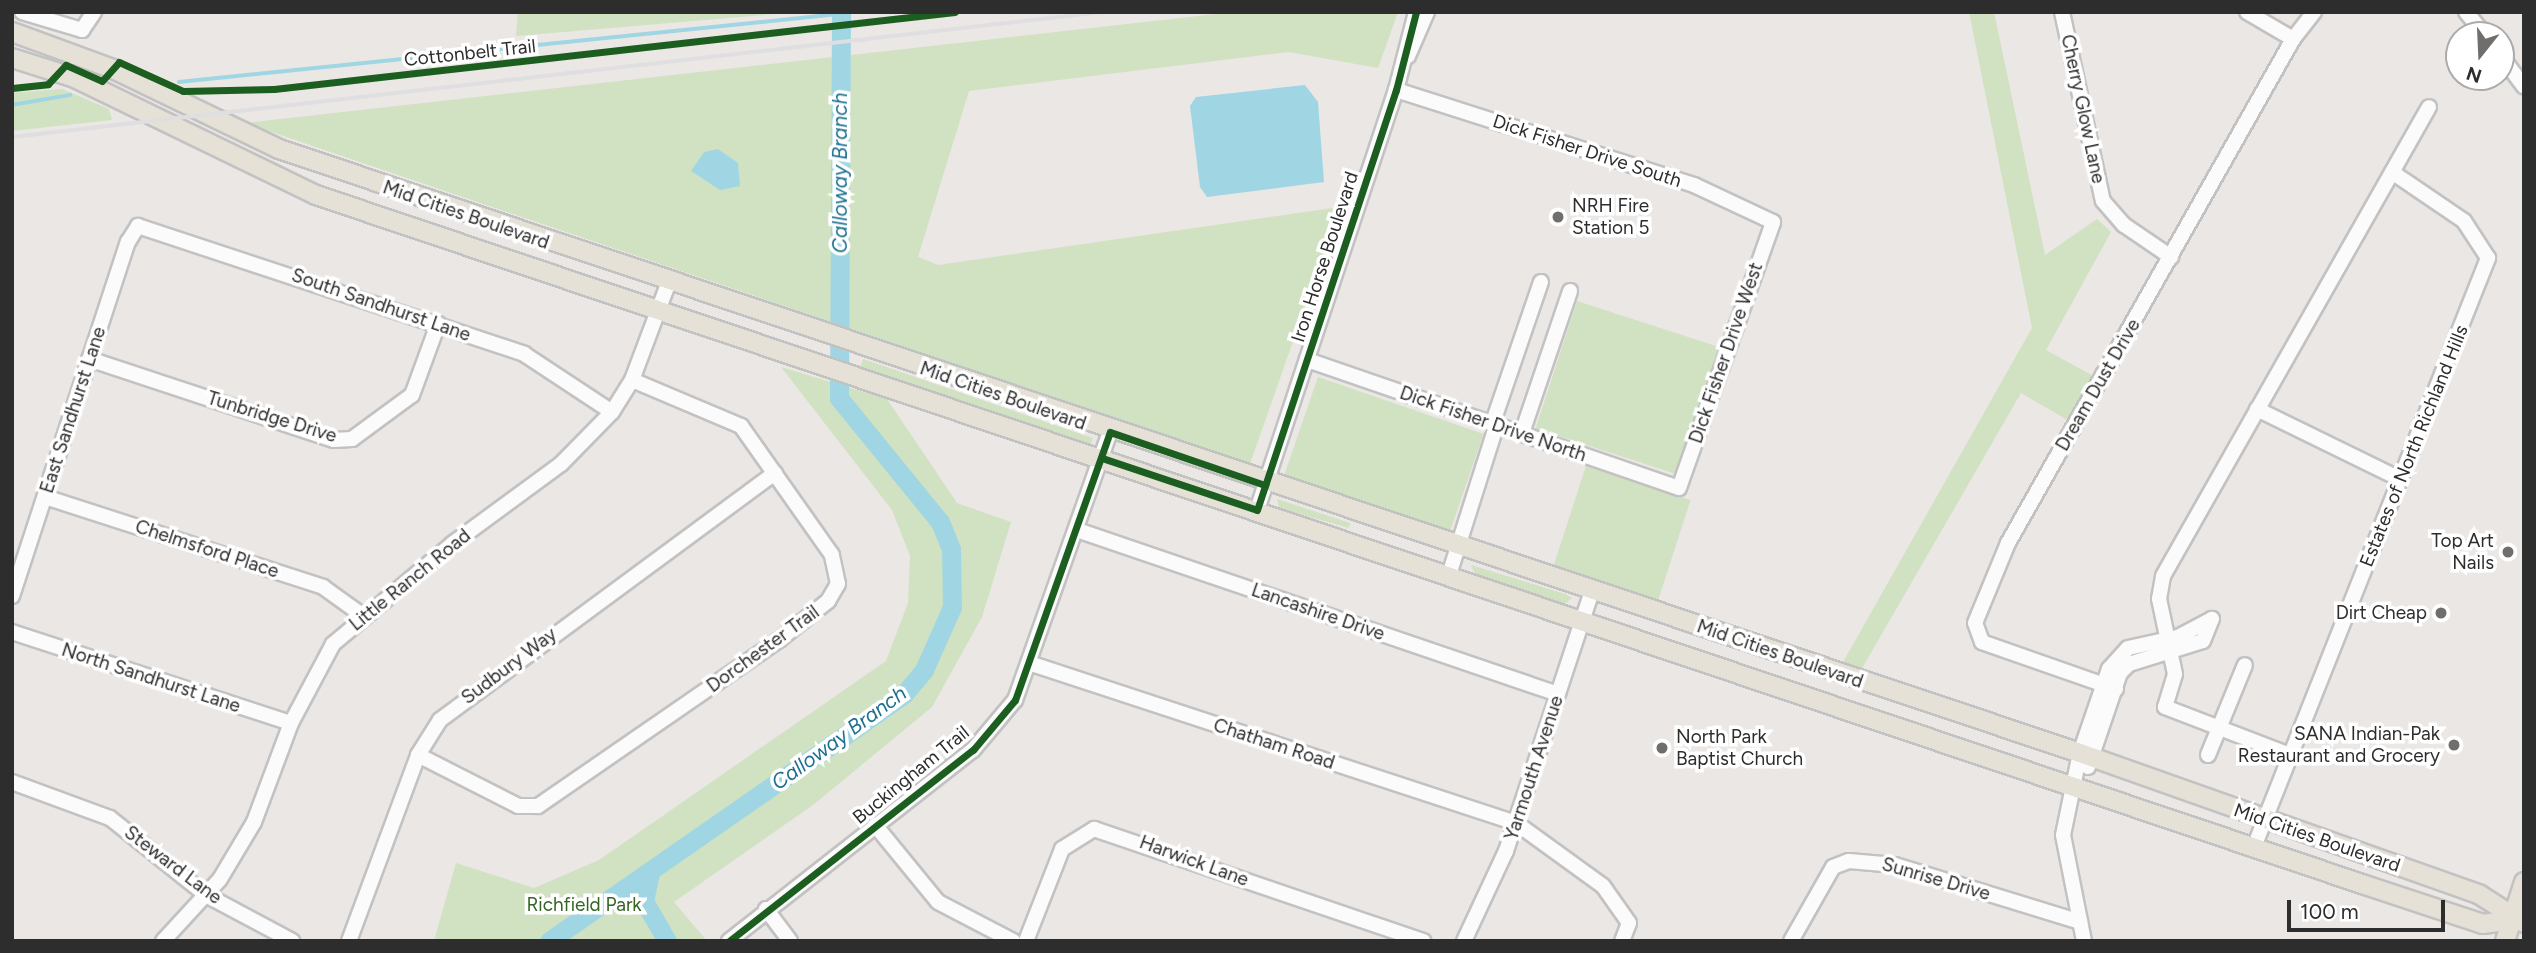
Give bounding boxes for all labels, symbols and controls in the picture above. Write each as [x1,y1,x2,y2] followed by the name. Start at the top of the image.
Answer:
[2445,21,2515,91] north arrow
[2056,32,2110,186] street label: Cherry Glow Lane
[403,35,537,71] street label: Cottonbelt Trail
[2463,61,2485,88] text: N
[827,93,853,253] water label: Calloway Branch
[1490,110,1684,192] street label: Dick Fisher Drive South
[1287,169,1363,345] street label: Iron Horse Boulevard
[380,176,552,254] street label: Mid Cities Boulevard
[1572,195,1649,239] place label: NRH Fire Station 5
[1550,209,1566,225] marker: NRH Fire Station 5
[1684,260,1768,446] street label: Dick Fisher Drive West
[289,264,473,346] street label: South Sandhurst Lane
[2051,315,2145,455] street label: Dream Dust Drive
[2355,322,2473,570] street label: Estates of North Richland Hills
[35,324,111,496] street label: East Sandhurst Lane
[917,357,1089,435] street label: Mid Cities Boulevard
[1397,381,1589,467] street label: Dick Fisher Drive North
[205,387,339,447] street label: Tunbridge Drive
[132,515,282,583] street label: Chelmsford Place
[345,524,475,636] street label: Little Ranch Road
[2431,530,2494,574] place label: Top Art Nails
[2500,544,2516,560] marker: Top Art Nails
[1248,579,1388,645] street label: Lancashire Drive
[702,601,824,697] street label: Dorchester Trail
[2336,602,2427,624] place label: Dirt Cheap
[2433,605,2449,621] marker: Dirt Cheap
[1694,615,1866,693] street label: Mid Cities Boulevard
[457,623,561,709] street label: Sudbury Way
[59,638,243,718] street label: North Sandhurst Lane
[767,681,911,795] water label: Calloway Branch
[1500,693,1568,843] street label: Yarmouth Avenue
[1211,714,1337,774] street label: Chatham Road
[848,721,974,829] street label: Buckingham Trail
[2238,723,2440,767] place label: SANA Indian-Pak Restaurant and Grocery
[1676,726,1803,770] place label: North Park Baptist Church
[2446,737,2462,753] marker: SANA Indian-Pak Restaurant and Grocery
[1654,740,1670,756] marker: North Park Baptist Church
[2231,799,2403,877] street label: Mid Cities Boulevard
[120,821,226,909] street label: Steward Lane
[1136,831,1252,891] street label: Harwick Lane
[1879,853,1993,905] street label: Sunrise Drive
[2291,886,2448,930] scale bar
[526,894,642,916] park label: Richfield Park
[2300,899,2359,924] text: 100 m

